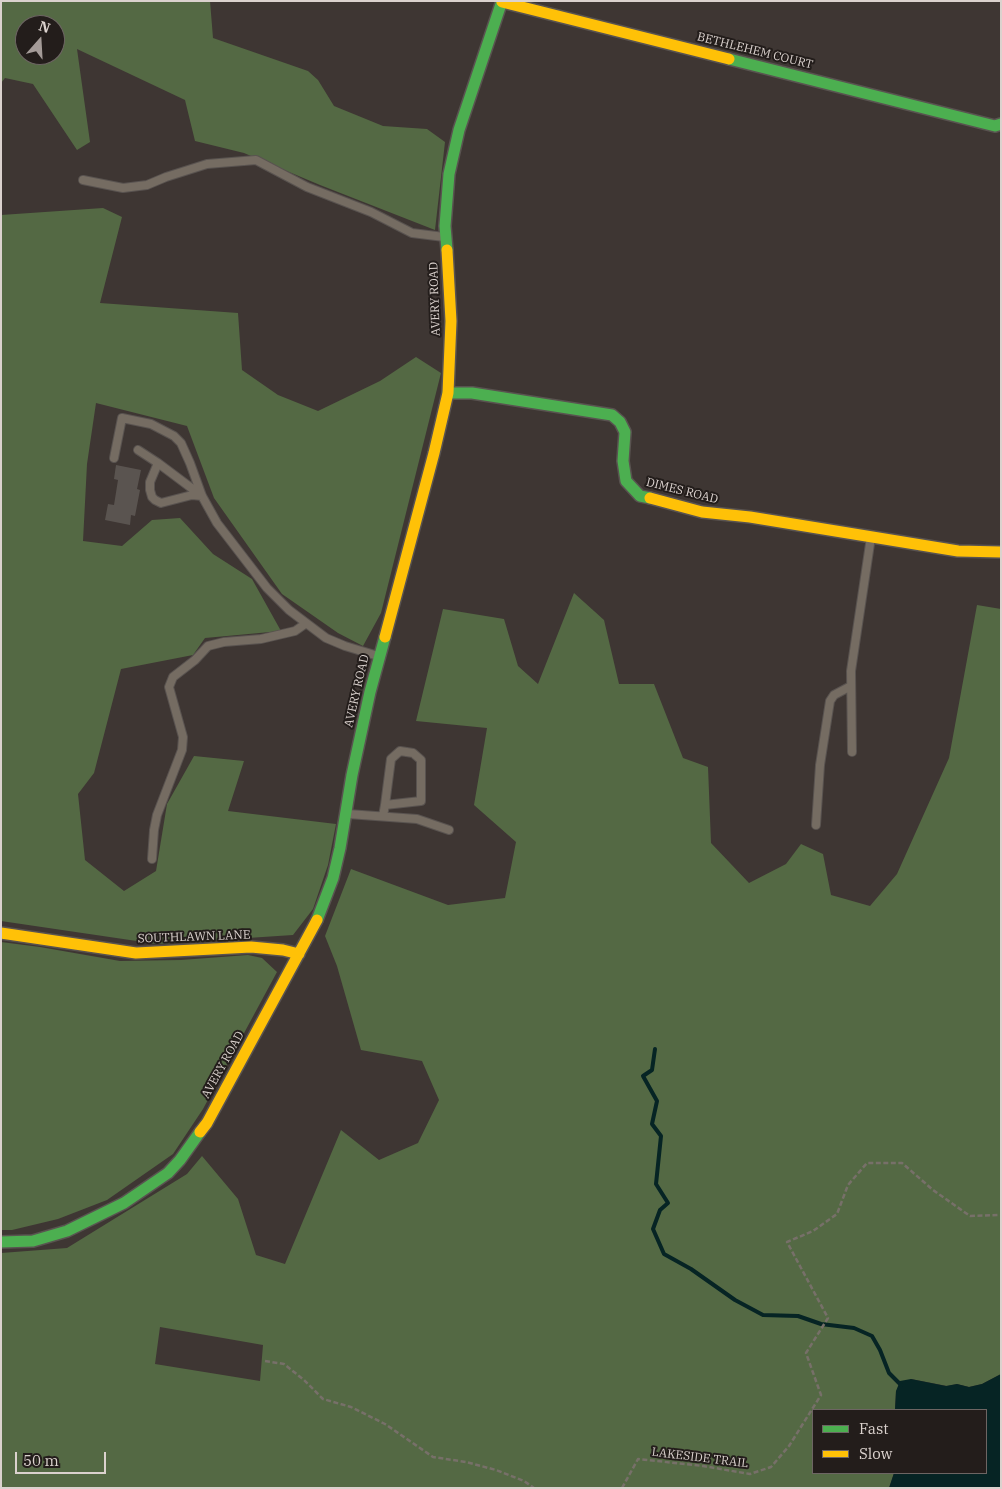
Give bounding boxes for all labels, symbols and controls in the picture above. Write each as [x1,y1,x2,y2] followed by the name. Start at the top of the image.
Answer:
[15,15,65,65] north arrow
[36,16,53,37] text: N
[696,30,814,72] street label: BETHLEHEM COURT
[427,262,443,336] street label: AVERY ROAD
[645,475,719,507] street label: DIMES ROAD
[342,653,372,729] street label: AVERY ROAD
[137,928,251,946] street label: SOUTHLAWN LANE
[199,1029,247,1101] street label: AVERY ROAD
[812,1409,987,1474] legend
[859,1419,889,1438] text: Fast
[18,1442,109,1474] scale bar
[859,1444,892,1463] text: Slow
[651,1445,749,1471] street label: LAKESIDE TRAIL
[23,1451,59,1470] text: 50 m

